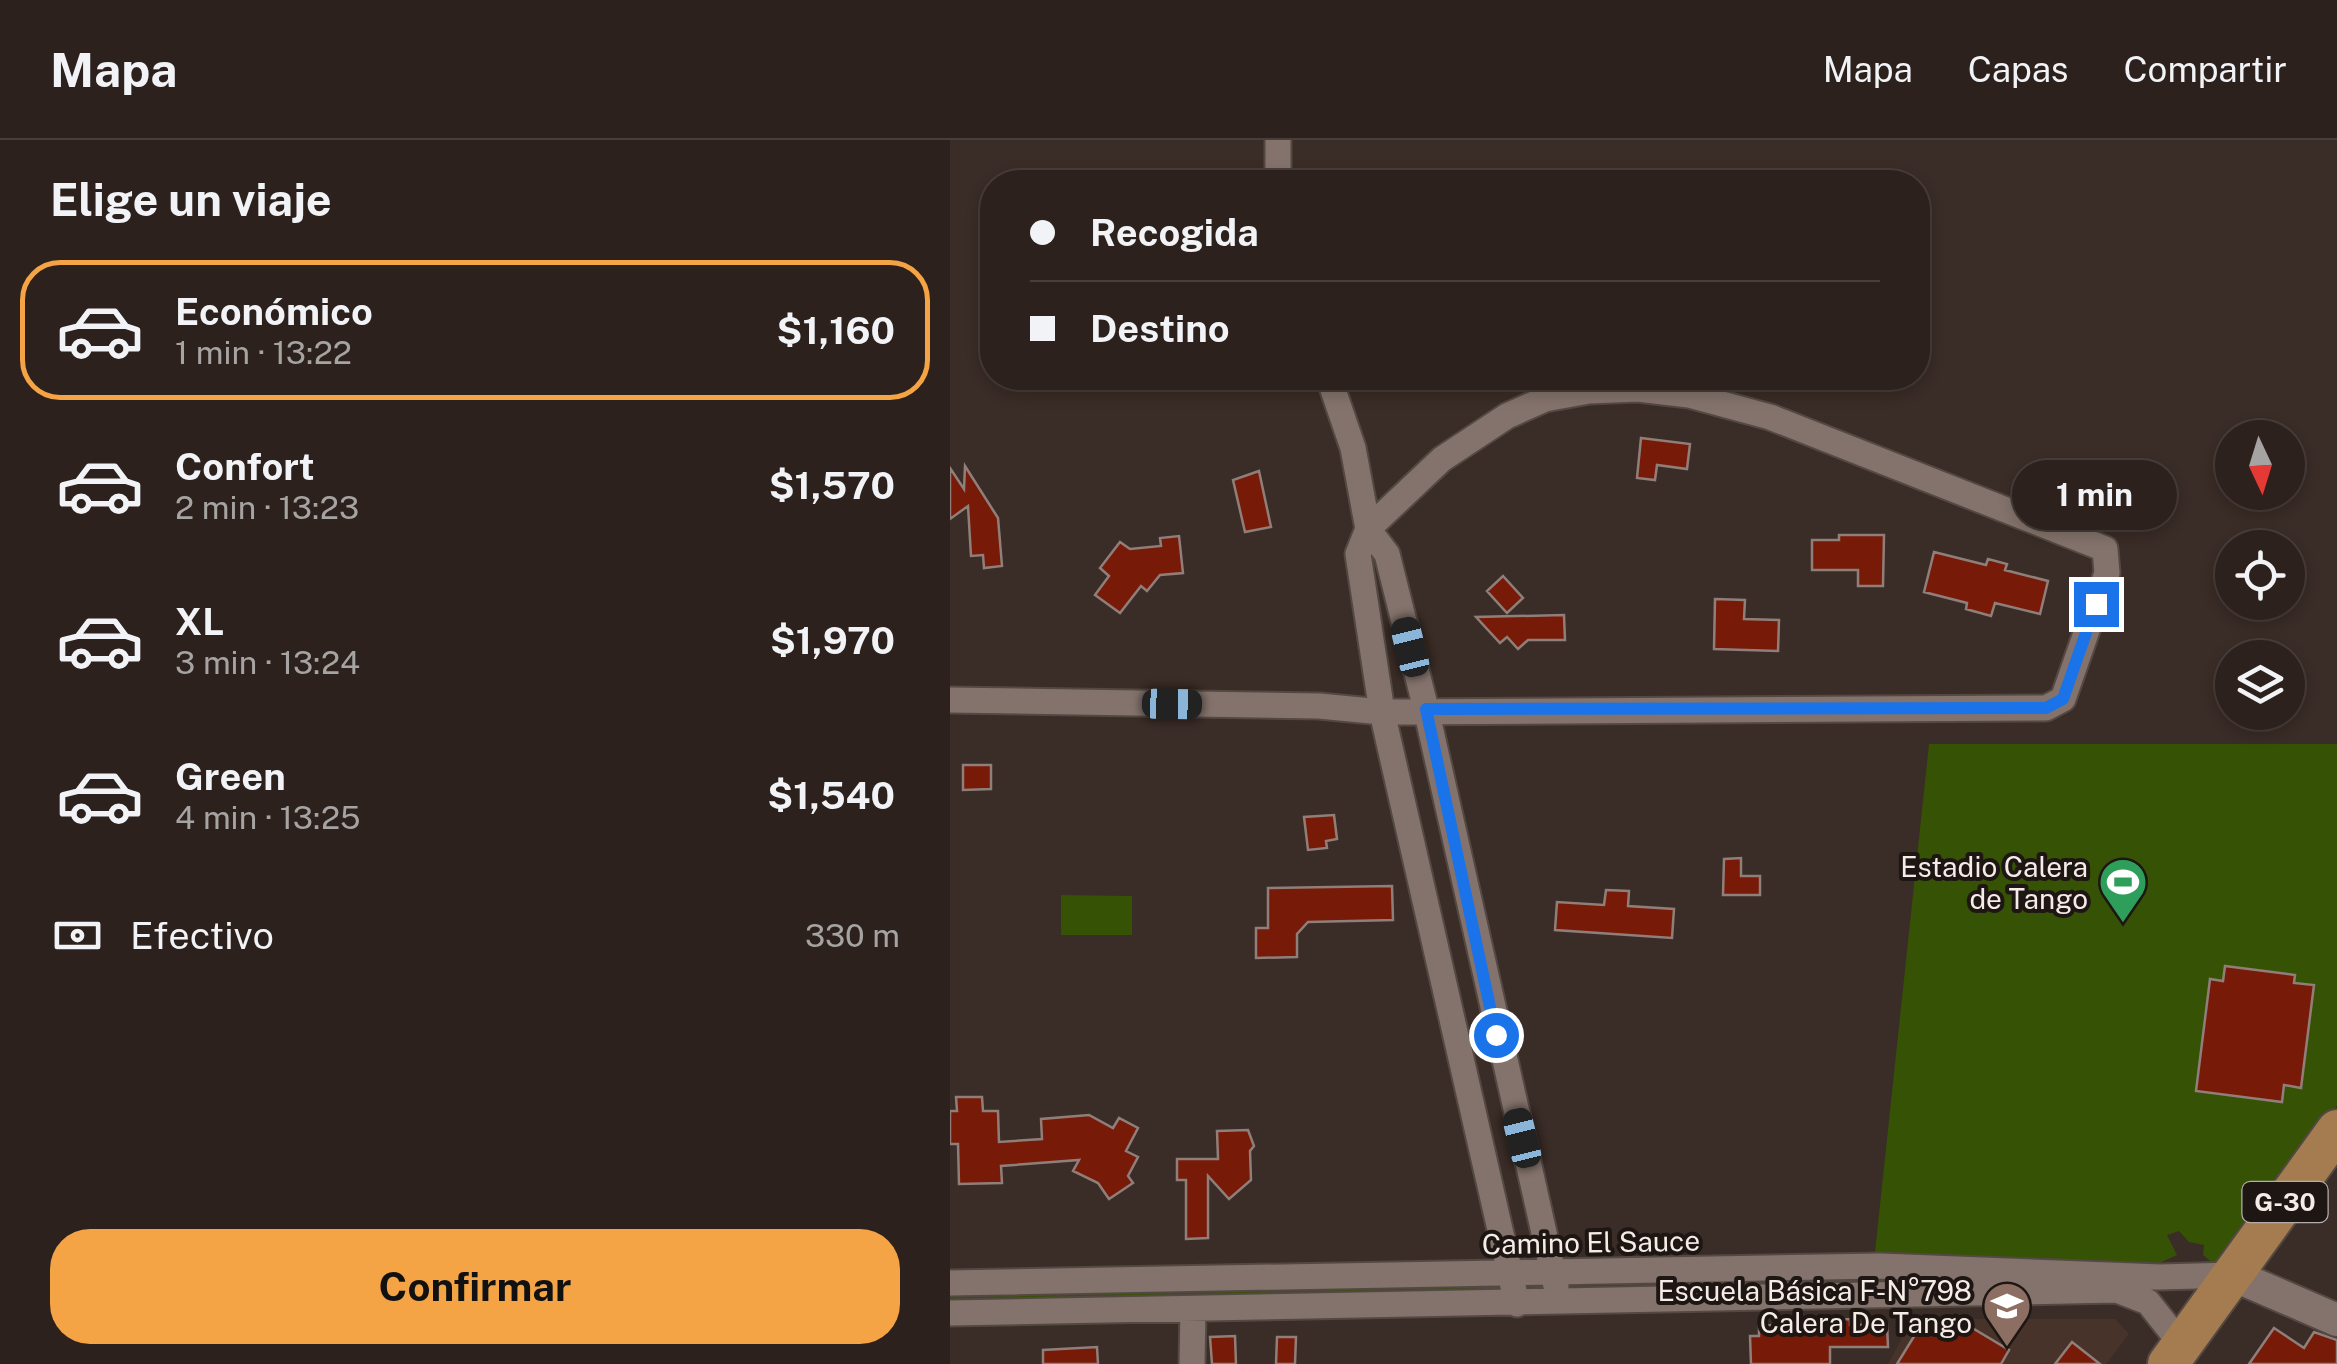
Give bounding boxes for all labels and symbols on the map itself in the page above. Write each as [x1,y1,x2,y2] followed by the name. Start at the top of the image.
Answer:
[2215,420,2305,510] north arrow
[2014,459,2178,529] callout: 1 min
[2074,582,2119,627] route end
[1388,614,1432,680] car
[1142,688,1202,720] car
[1900,850,2088,915] place label: Estadio Calera de Tango
[2097,856,2149,924] sports icon: Estadio Calera de Tango
[1474,1013,1519,1058] route start
[1500,1105,1544,1171] car
[2242,1182,2328,1222] road number: G-30
[1482,1224,1700,1260] street label: Camino El Sauce
[1657,1274,1972,1339] place label: Escuela Básica F-N°798 Calera De Tango
[1981,1280,2033,1348] school or university icon: Escuela Básica F-N°798 Calera De Tango

